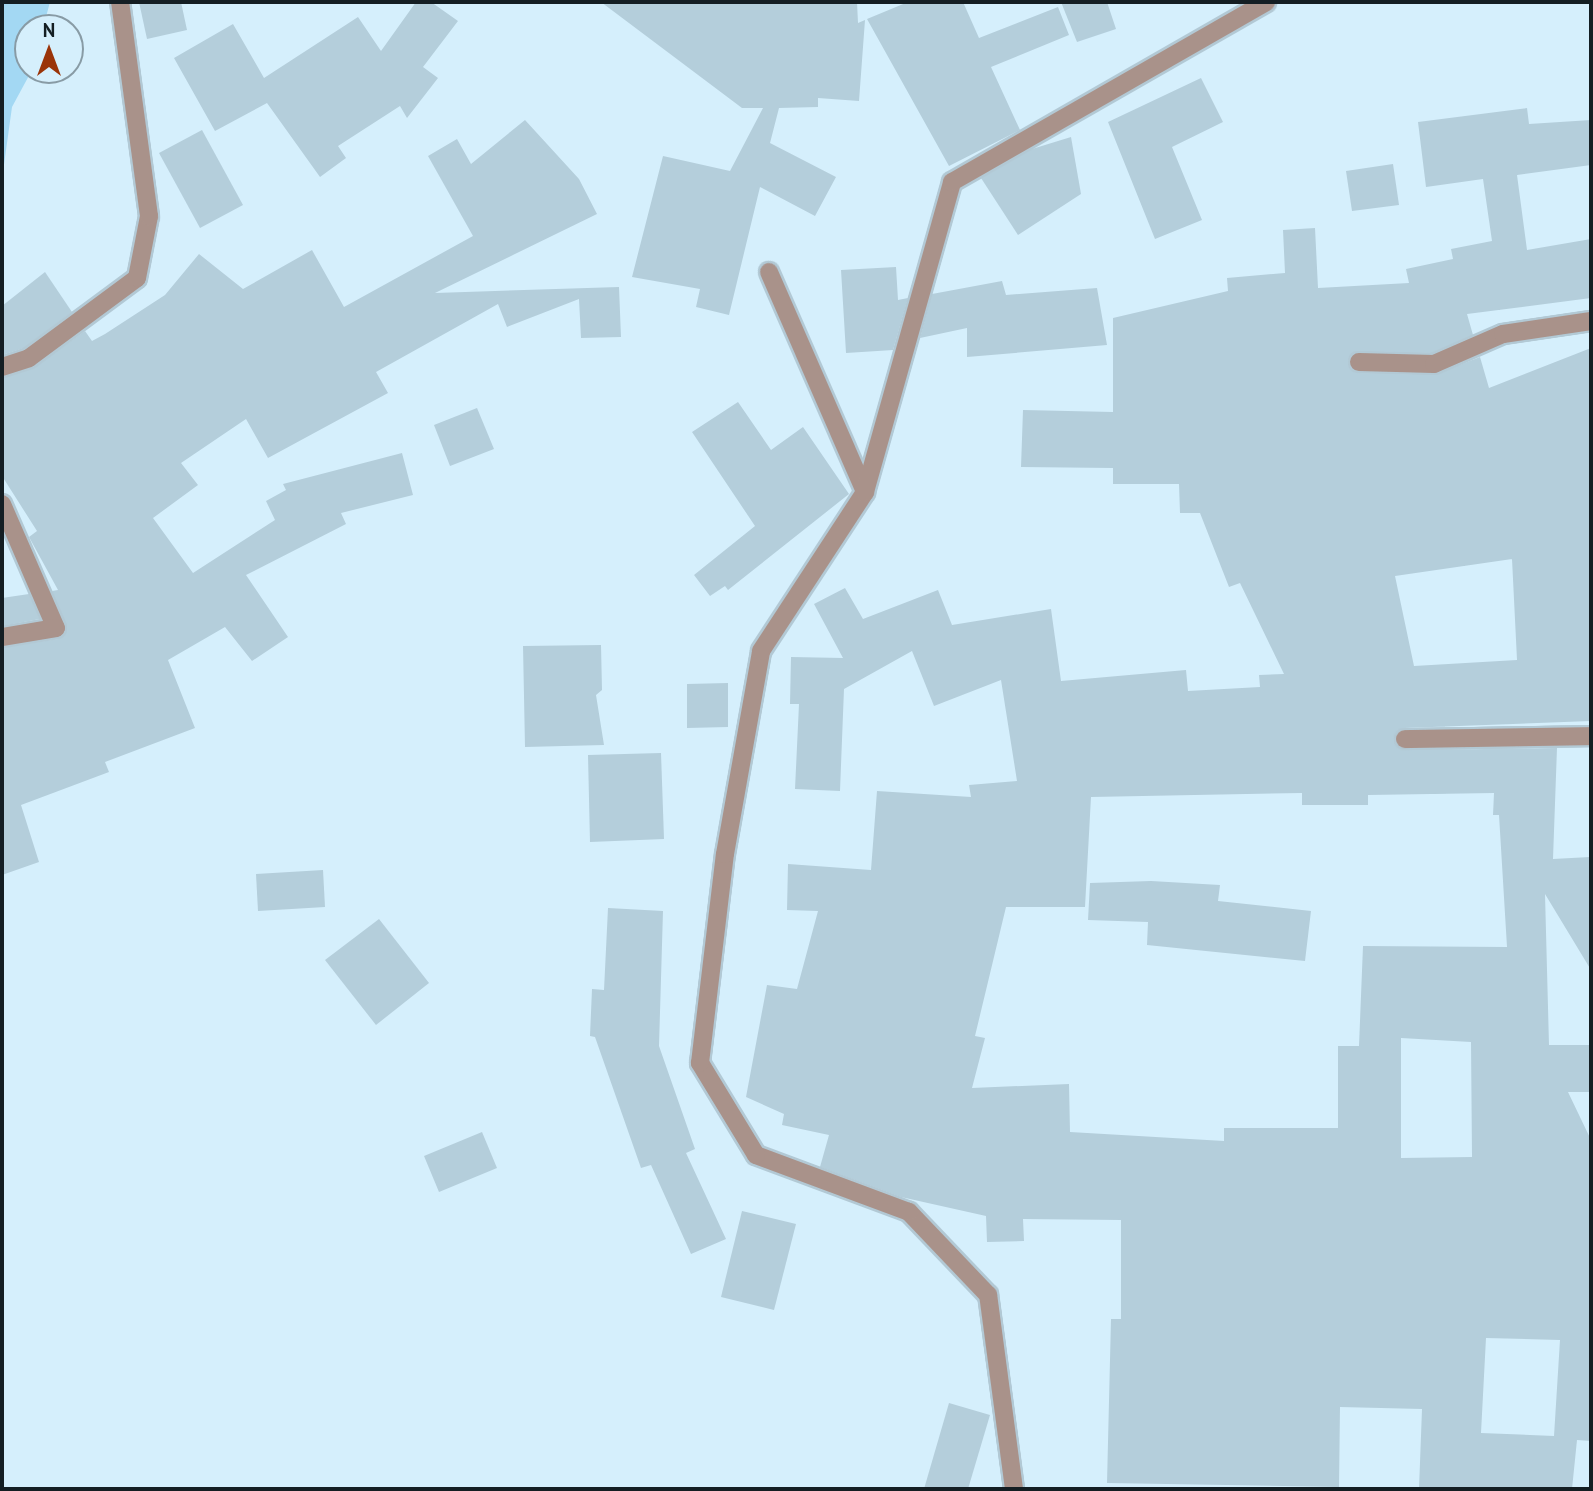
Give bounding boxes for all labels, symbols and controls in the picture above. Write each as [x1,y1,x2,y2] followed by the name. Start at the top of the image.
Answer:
[14,14,84,84] north arrow
[43,18,55,42] text: N

